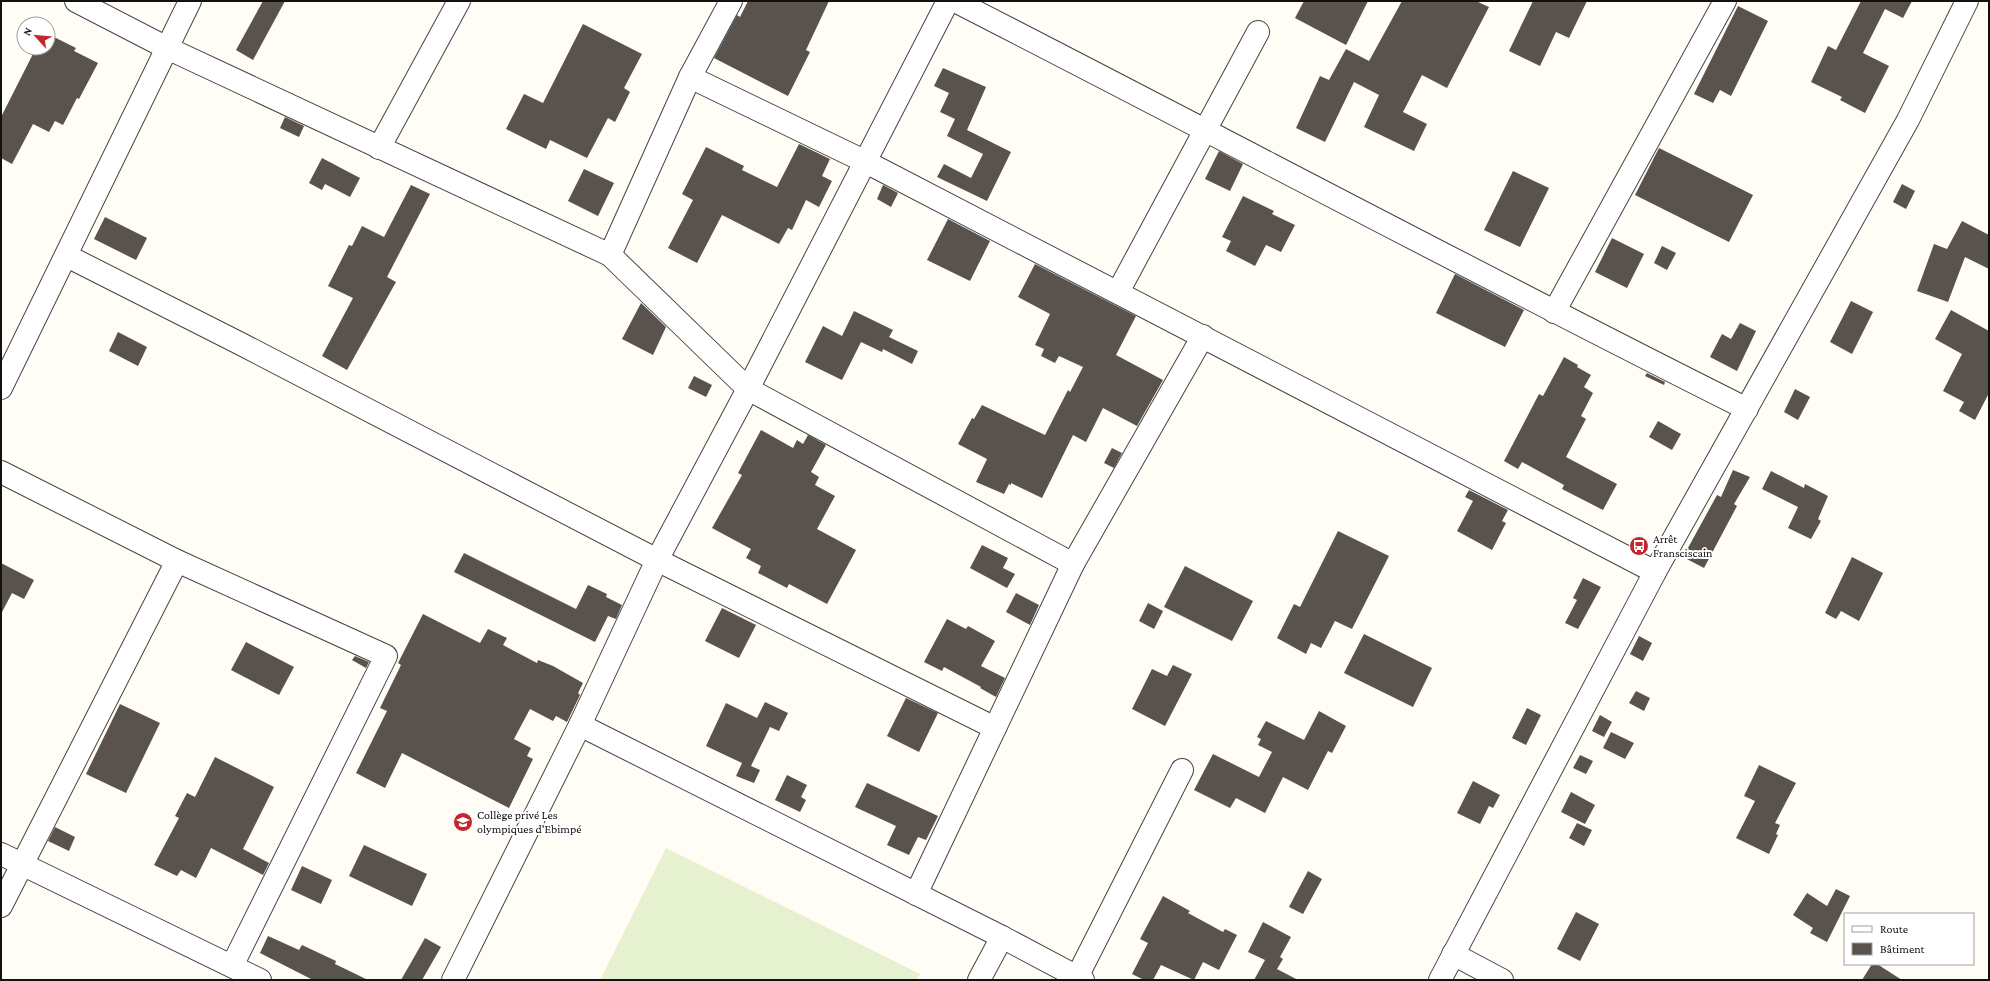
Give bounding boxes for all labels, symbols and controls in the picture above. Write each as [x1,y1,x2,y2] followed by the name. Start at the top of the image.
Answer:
[16,16,56,56] north arrow
[20,25,34,38] text: N
[1653,532,1713,560] place label: Arrêt Fransciscain
[1628,535,1650,557] bus stop icon: Arrêt Fransciscain
[477,808,582,836] place label: Collège privé Les olympiques d'Ebimpé
[452,811,474,833] school or university icon: Collège privé Les olympiques d'Ebimpé
[1844,913,1974,965] legend
[1880,922,1908,936] text: Route
[1880,942,1926,956] text: Bâtiment

